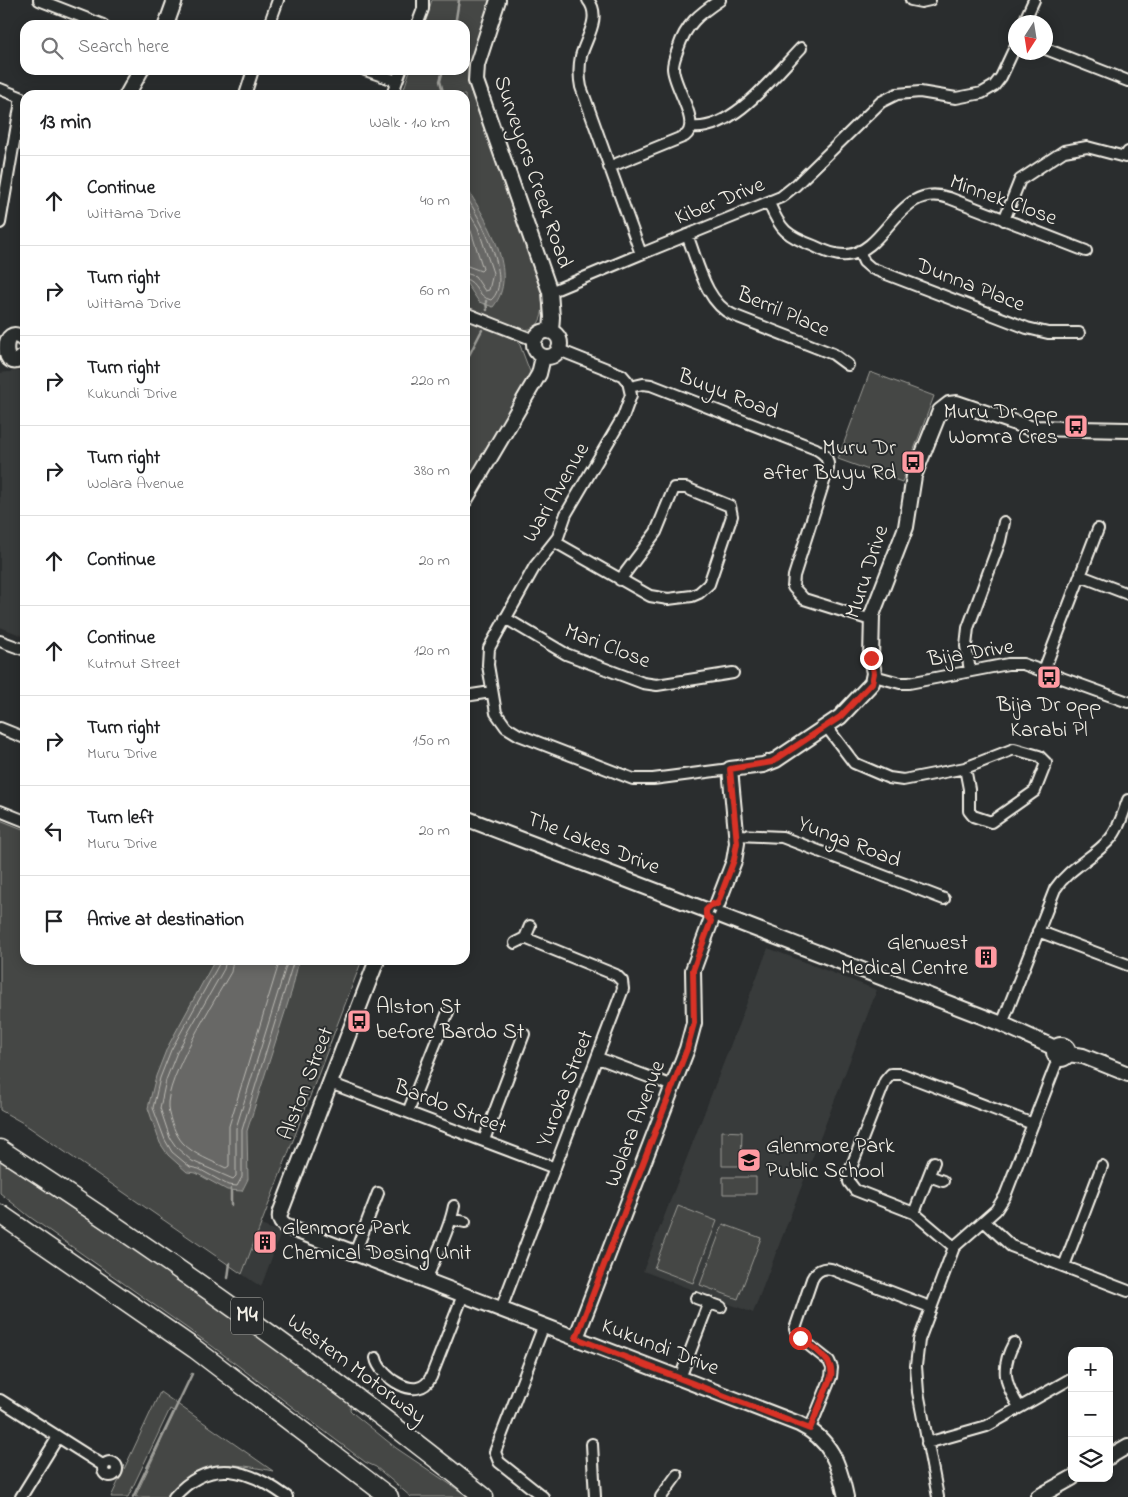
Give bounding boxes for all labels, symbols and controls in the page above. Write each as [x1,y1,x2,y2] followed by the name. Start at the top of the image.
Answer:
[1008,15,1053,60] north arrow
[20,20,470,75] search box
[38,34,66,62] icon: search
[78,34,169,61] text: Search here
[483,71,580,273] street label: Surveyors Creek Road
[40,108,91,138] text: 13 min
[369,111,450,135] text: Walk · 1.0 km
[945,167,1061,235] street label: Minnek Close
[670,169,770,235] street label: Kiber Drive
[87,175,155,202] text: Continue
[40,187,68,215] icon: ahead
[420,189,450,213] text: 40 m
[87,202,181,226] text: Wittama Drive
[910,250,1029,321] street label: Dunna Place
[87,265,160,292] text: Turn right
[40,277,68,305] icon: right
[420,279,450,303] text: 60 m
[731,279,835,347] street label: Berril Place
[87,292,181,316] text: Wittama Drive
[87,355,160,382] text: Turn right
[672,361,783,430] street label: Buyu Road
[40,367,68,395] icon: right
[411,369,450,393] text: 220 m
[87,382,177,406] text: Kukundi Drive
[943,397,1058,454] place label: Muru Dr opp Womra Cres
[1063,413,1089,439] bus stop icon: Muru Dr opp Womra Cres
[763,433,896,491] place label: Muru Dr after Buyu Rd
[515,437,599,549] street label: Wari Avenue
[87,445,160,472] text: Turn right
[900,449,926,475] bus stop icon: Muru Dr after Buyu Rd
[40,457,68,485] icon: right
[414,459,450,483] text: 380 m
[87,472,184,496] text: Wolara Avenue
[838,521,898,623] street label: Muru Drive
[40,547,68,575] icon: ahead
[87,547,155,574] text: Continue
[419,549,450,573] text: 20 m
[559,616,655,678] street label: Mari Close
[87,625,155,652] text: Continue
[925,631,1016,677] street label: Bija Drive
[40,637,68,665] icon: ahead
[414,639,450,663] text: 120 m
[860,647,883,670] route end
[87,652,180,676] text: Kutmut Street
[1036,664,1062,690] bus stop icon: Bija Dr opp Karabi Pl
[996,690,1101,747] place label: Bija Dr opp Karabi Pl
[87,715,160,742] text: Turn right
[40,727,68,755] icon: right
[412,729,450,753] text: 150 m
[87,742,157,766] text: Muru Drive
[522,804,664,884] street label: The Lakes Drive
[87,805,154,832] text: Turn left
[792,809,905,878] street label: Yunga Road
[40,817,68,845] icon: left
[419,819,450,843] text: 20 m
[87,832,157,856] text: Muru Drive
[40,907,68,935] icon: arrive
[87,907,244,934] text: Arrive at destination
[841,928,969,985] place label: Glenwest Medical Centre
[973,944,999,970] building icon: Glenwest Medical Centre
[376,992,525,1049] place label: Alston St before Bardo St
[346,1008,372,1034] bus stop icon: Alston St before Bardo St
[271,1022,343,1145] street label: Alston Street
[529,1025,603,1152] street label: Yuroka Street
[597,1056,675,1192] street label: Wolara Avenue
[388,1072,511,1144] street label: Bardo Street
[766,1131,895,1188] place label: Glenmore Park Public School
[736,1147,762,1173] school or university icon: Glenmore Park Public School
[282,1213,472,1271] place label: Glenmore Park Chemical Dosing Unit
[252,1229,278,1255] building icon: Glenmore Park Chemical Dosing Unit
[231,1298,263,1334] road number: M4
[279,1307,433,1434] street label: Western Motorway
[596,1311,724,1385] street label: Kukundi Drive
[789,1327,812,1350] route start
[1068,1347,1113,1482] map controls
[1068,1347,1113,1392] button: +
[1068,1392,1113,1437] button: −
[1068,1437,1113,1482] button: layers

